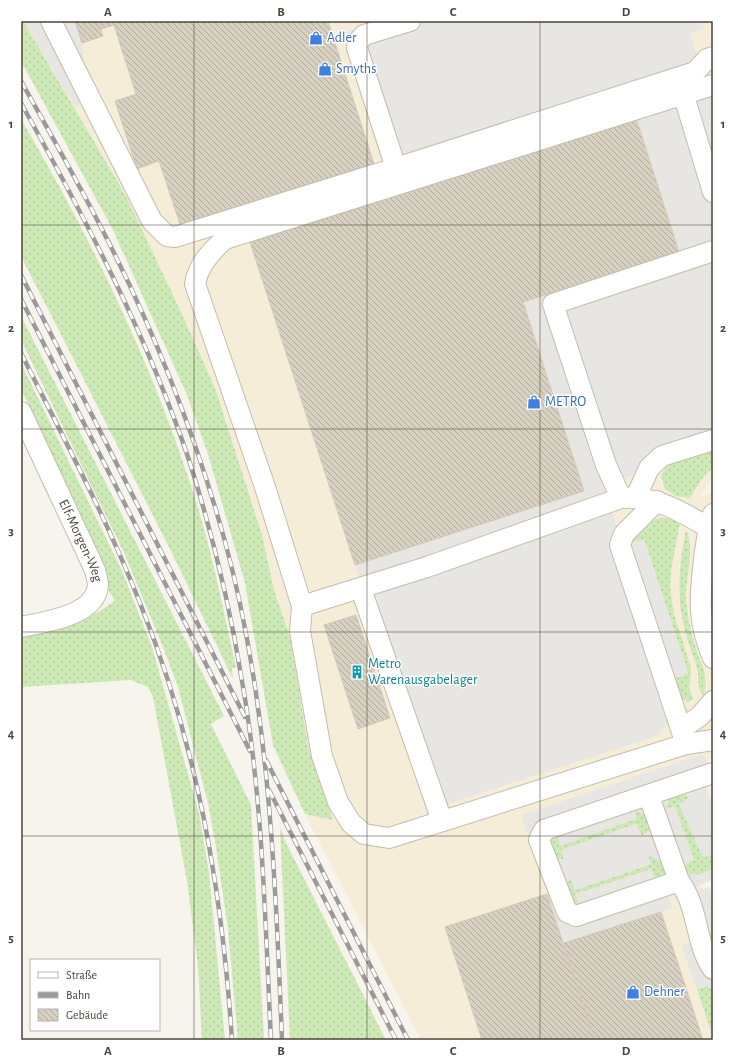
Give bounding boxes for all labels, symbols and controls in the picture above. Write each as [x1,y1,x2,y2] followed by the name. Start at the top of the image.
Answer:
[104,6,112,19] text: A
[277,6,285,19] text: B
[450,6,457,19] text: C
[622,6,631,19] text: D
[308,30,324,46] shop icon: Adler
[327,31,357,45] place label: Adler
[317,61,333,77] shop icon: Smyths
[336,62,376,76] place label: Smyths
[9,118,13,131] text: 1
[721,118,725,131] text: 1
[8,322,14,335] text: 2
[720,322,726,335] text: 2
[526,394,542,410] shop icon: METRO
[545,395,586,409] place label: METRO
[56,497,105,584] street label: Elf-Morgen-Weg
[8,525,14,538] text: 3
[720,525,726,538] text: 3
[368,657,478,687] place label: Metro Warenausgabelager
[349,664,365,680] building icon: Metro Warenausgabelager
[8,728,15,741] text: 4
[720,728,727,741] text: 4
[8,932,14,945] text: 5
[720,932,726,945] text: 5
[30,959,160,1031] legend
[66,969,97,981] text: Straße
[625,984,641,1000] shop icon: Dehner
[644,985,685,999] place label: Dehner
[66,989,90,1001] text: Bahn
[66,1009,108,1021] text: Gebäude
[104,1045,112,1058] text: A
[277,1045,285,1058] text: B
[450,1045,457,1058] text: C
[622,1045,631,1058] text: D

